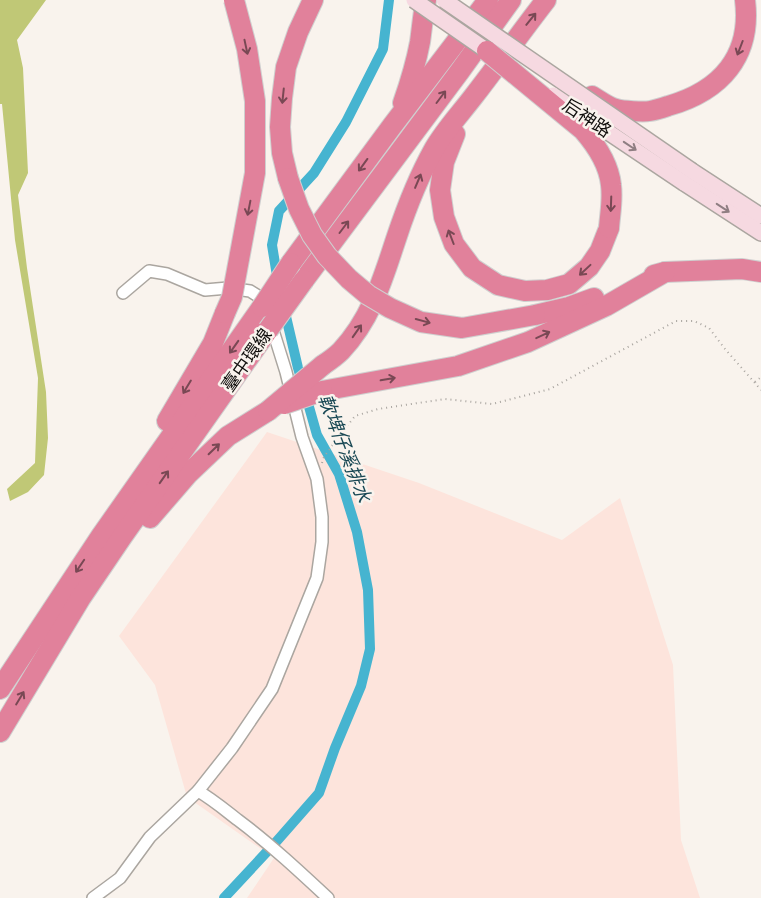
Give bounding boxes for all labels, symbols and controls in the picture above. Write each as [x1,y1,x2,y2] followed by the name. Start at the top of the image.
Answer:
[525,13,536,26] one-way arrow
[242,39,251,55] one-way arrow
[735,39,744,55] one-way arrow
[278,88,288,104] one-way arrow
[436,91,447,104] one-way arrow
[559,93,616,141] street label: 后神路
[622,141,636,151] one-way arrow
[358,158,369,171] one-way arrow
[414,174,424,189] one-way arrow
[606,196,615,212] one-way arrow
[244,200,253,216] one-way arrow
[715,203,729,213] one-way arrow
[339,220,349,234] one-way arrow
[446,230,455,245] one-way arrow
[578,264,591,276] one-way arrow
[415,317,431,326] one-way arrow
[217,324,276,395] street label: 臺中環線
[352,324,362,338] one-way arrow
[535,329,550,339] one-way arrow
[229,340,239,354] one-way arrow
[379,374,395,383] one-way arrow
[182,380,192,394] one-way arrow
[314,390,377,506] water label: 軟埤仔溪排水
[207,443,220,455] one-way arrow
[159,470,169,484] one-way arrow
[75,559,85,573] one-way arrow
[16,691,26,705] one-way arrow

